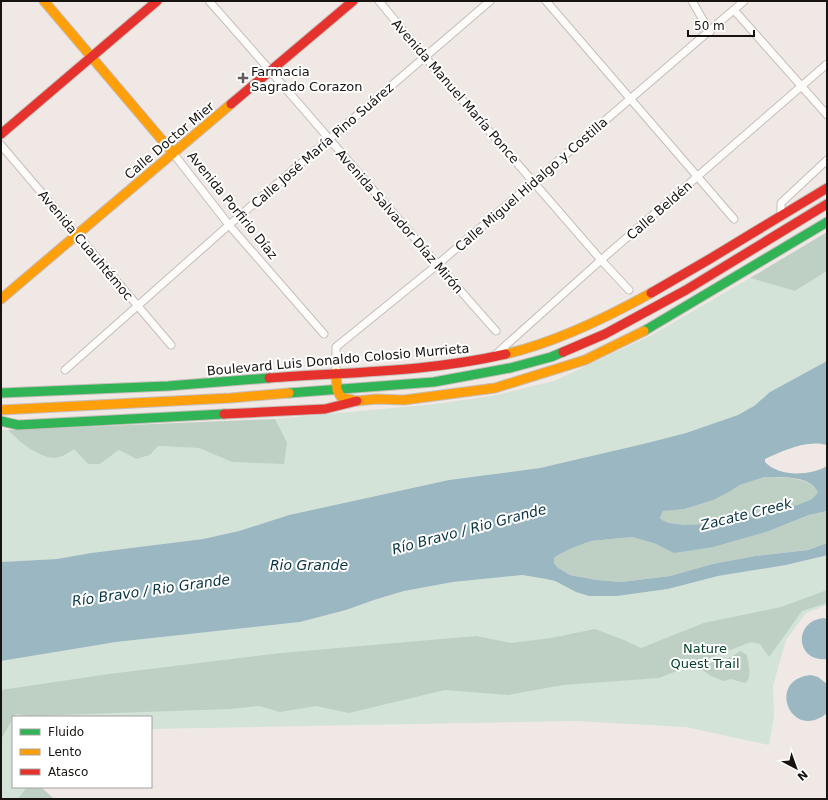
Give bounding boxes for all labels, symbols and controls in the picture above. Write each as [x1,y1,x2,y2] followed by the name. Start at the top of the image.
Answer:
[688,12,754,38] scale bar
[389,16,522,167] street label: Avenida Manuel María Ponce
[694,19,725,33] text: 50 m
[251,64,362,94] place label: Farmacia Sagrado Corazon
[238,73,248,83] marker: Farmacia Sagrado Corazon
[248,80,396,211] street label: Calle José María Pino Suárez
[122,98,218,182] street label: Calle Doctor Mier
[452,114,610,255] street label: Calle Miguel Hidalgo y Costilla
[333,146,466,296] street label: Avenida Salvador Díaz Mirón
[185,148,281,262] street label: Avenida Porfirio Díaz
[624,178,695,243] street label: Calle Beldén
[35,187,136,303] street label: Avenida Cuauhtémoc
[206,341,470,378] street label: Boulevard Luis Donaldo Colosio Murrieta
[698,495,794,533] water label: Zacate Creek
[390,501,548,557] water label: Río Bravo / Rio Grande
[270,557,348,573] water label: Rio Grande
[71,571,231,609] water label: Río Bravo / Rio Grande
[670,641,740,671] park label: Nature Quest Trail
[12,716,152,788] legend
[48,725,84,739] text: Fluido
[48,745,82,759] text: Lento
[776,748,816,788] north arrow
[48,765,88,779] text: Atasco
[794,767,810,783] text: N

